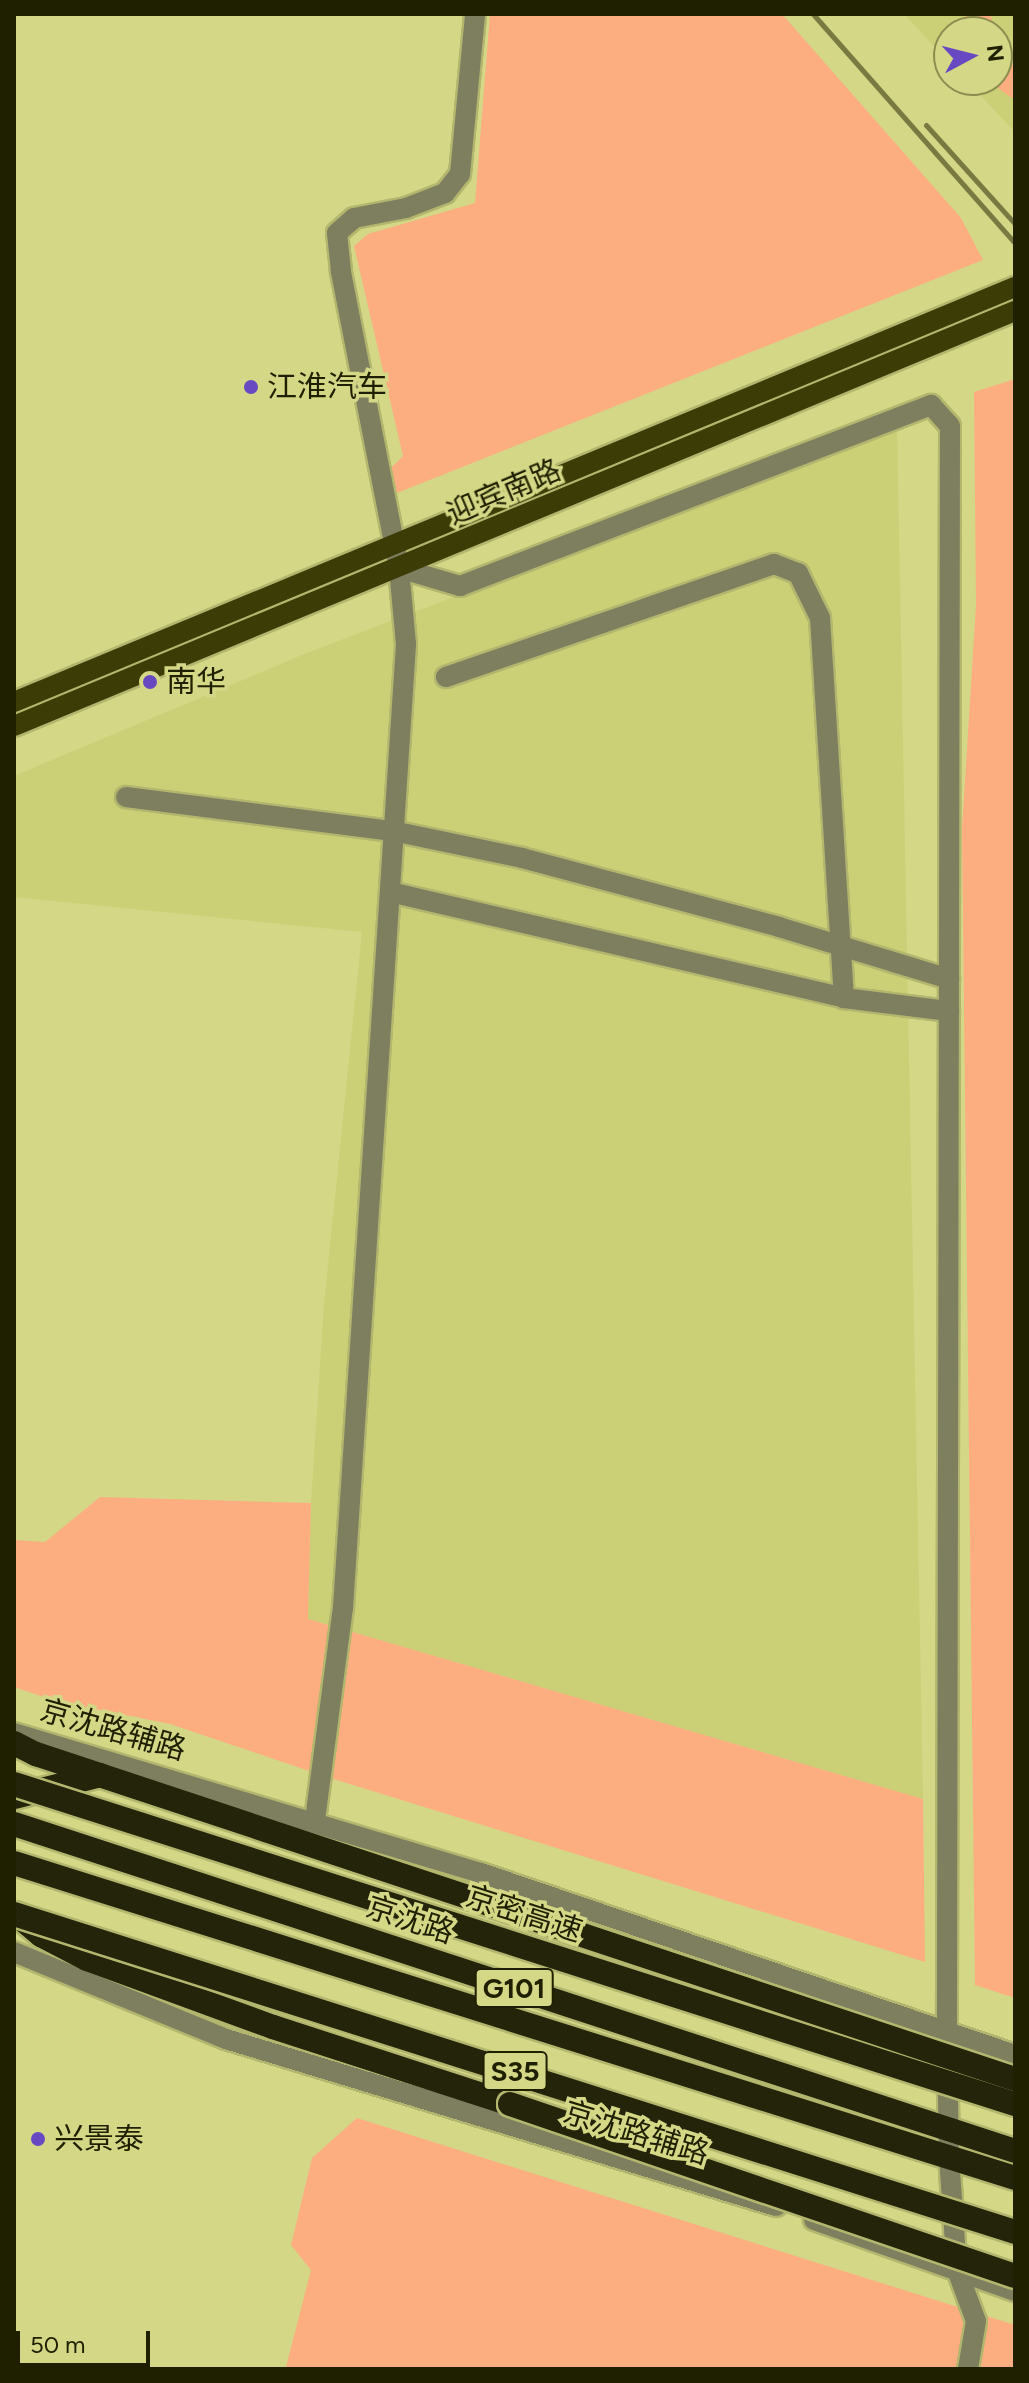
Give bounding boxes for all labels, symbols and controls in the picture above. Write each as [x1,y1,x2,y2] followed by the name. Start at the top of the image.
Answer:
[933,16,1013,96] north arrow
[981,43,1010,63] text: N
[267,369,387,405] place label: 江淮汽车
[242,378,260,396] marker: 江淮汽车
[442,452,566,532] street label: 迎宾南路
[166,664,226,700] place label: 南华
[141,673,159,691] marker: 南华
[36,1692,190,1768] street label: 京沈路辅路
[461,1878,587,1950] street label: 京密高速
[362,1889,458,1951] street label: 京沈路
[474,1964,554,2012] road number: G101
[481,2047,549,2095] road number: S35
[559,2094,713,2172] street label: 京沈路辅路
[54,2121,144,2157] place label: 兴景泰
[29,2130,47,2148] marker: 兴景泰
[20,2315,154,2365] scale bar
[30,2330,86,2359] text: 50 m

